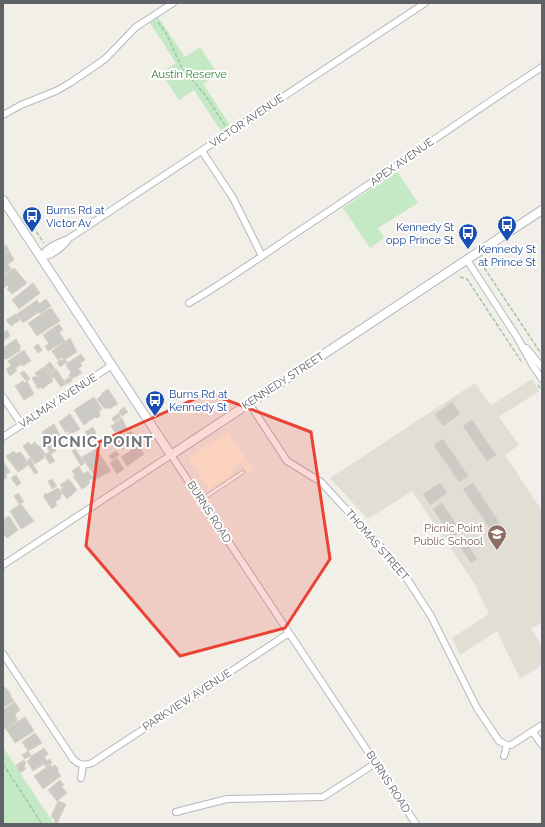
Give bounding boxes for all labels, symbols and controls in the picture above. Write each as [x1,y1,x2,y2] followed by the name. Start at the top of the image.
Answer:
[151,68,227,81] park label: Austin Reserve
[207,91,287,151] street label: VICTOR AVENUE
[368,135,437,189] street label: APEX AVENUE
[46,204,105,230] place label: Burns Rd at Victor Av
[21,205,43,233] bus stop icon: Burns Rd at Victor Av
[496,214,518,242] bus stop icon: Kennedy St at Prince St
[386,221,454,247] place label: Kennedy St opp Prince St
[457,222,479,250] bus stop icon: Kennedy St opp Prince St
[478,243,536,269] place label: Kennedy St at Prince St
[240,350,327,412] street label: KENNEDY STREET
[16,371,100,431] street label: VALMAY AVENUE
[169,388,228,414] place label: Burns Rd at Kennedy St
[144,389,166,417] bus stop icon: Burns Rd at Kennedy St
[42,433,154,451] district label: PICNIC POINT
[184,479,234,546] street label: BURNS ROAD
[343,507,412,584] street label: THOMAS STREET
[413,522,483,548] place label: Picnic Point Public School
[486,523,508,551] school or university icon: Picnic Point Public School
[140,666,234,733] street label: PARKVIEW AVENUE
[363,749,413,816] street label: BURNS ROAD

